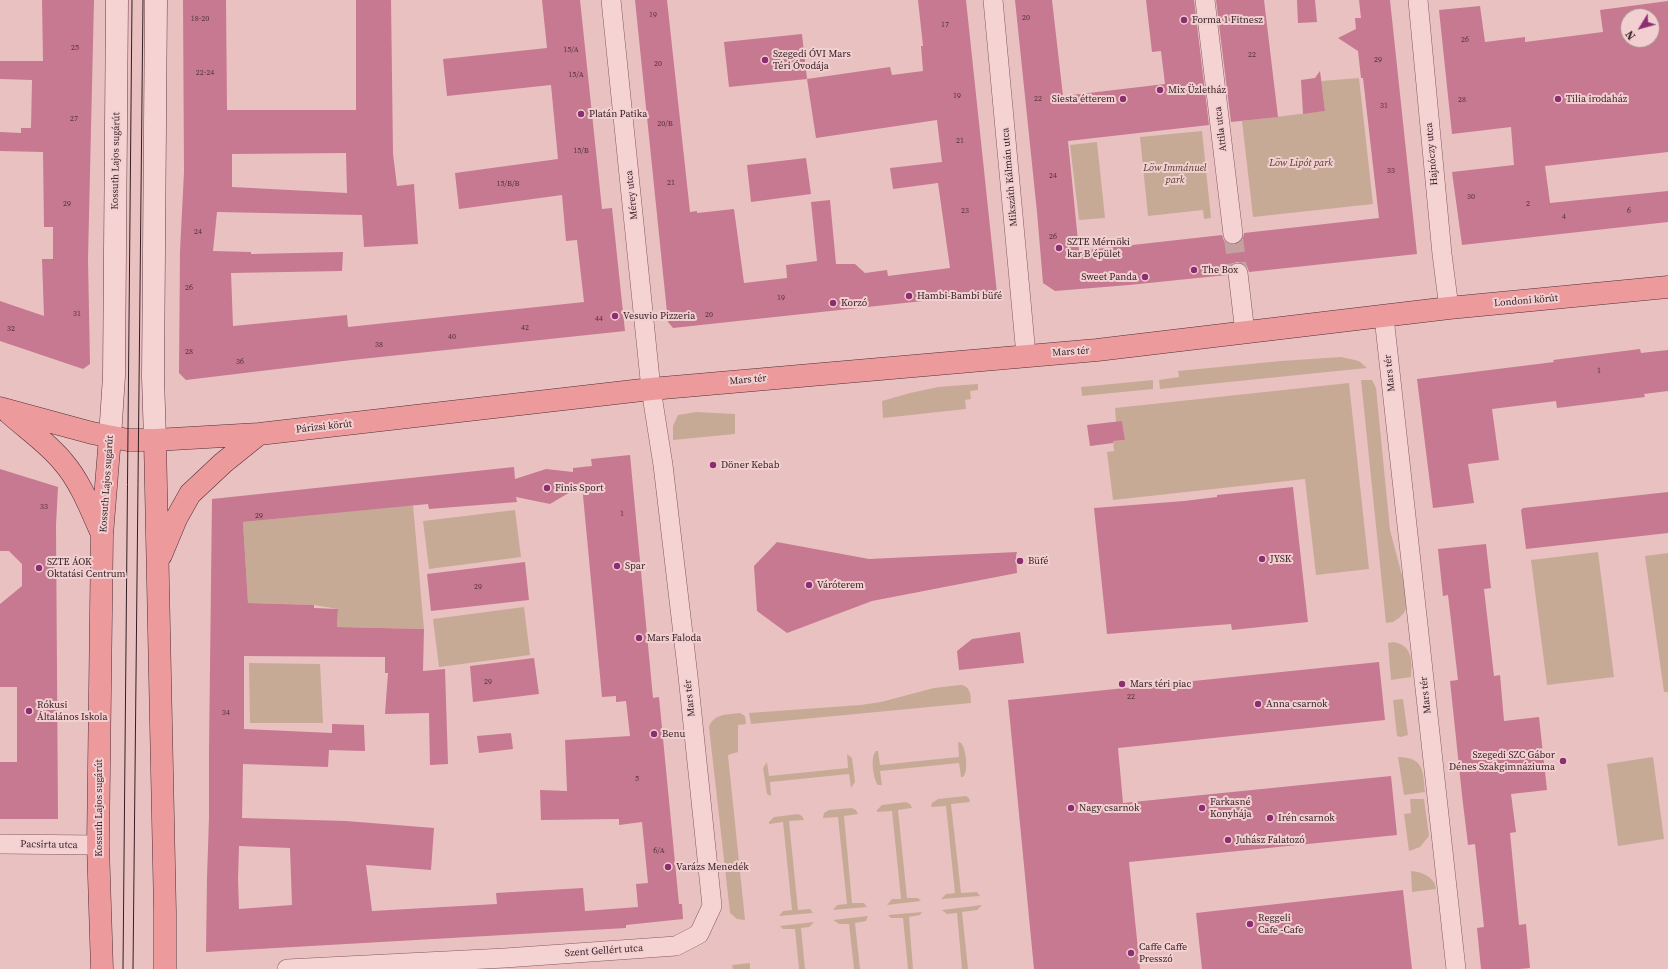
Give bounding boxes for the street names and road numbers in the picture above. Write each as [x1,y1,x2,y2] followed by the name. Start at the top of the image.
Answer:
[1212,106,1230,152] street label: Attila utca
[109,112,123,210] street label: Kossuth Lajos sugárút
[1423,122,1441,186] street label: Hajnóczy utca
[1000,127,1020,227] street label: Mikszáth Kálmán utca
[623,170,641,220] street label: Mérey utca
[1494,292,1558,310] street label: Londoni körút
[1052,345,1090,359] street label: Mars tér
[1382,354,1398,392] street label: Mars tér
[729,372,767,388] street label: Mars tér
[295,418,353,436] street label: Párizsi körút
[98,435,116,533] street label: Kossuth Lajos sugárút
[1418,676,1434,714] street label: Mars tér
[682,679,698,717] street label: Mars tér
[93,759,105,857] street label: Kossuth Lajos sugárút
[20,839,78,851] street label: Pacsirta utca
[565,942,643,960] street label: Szent Gellért utca

